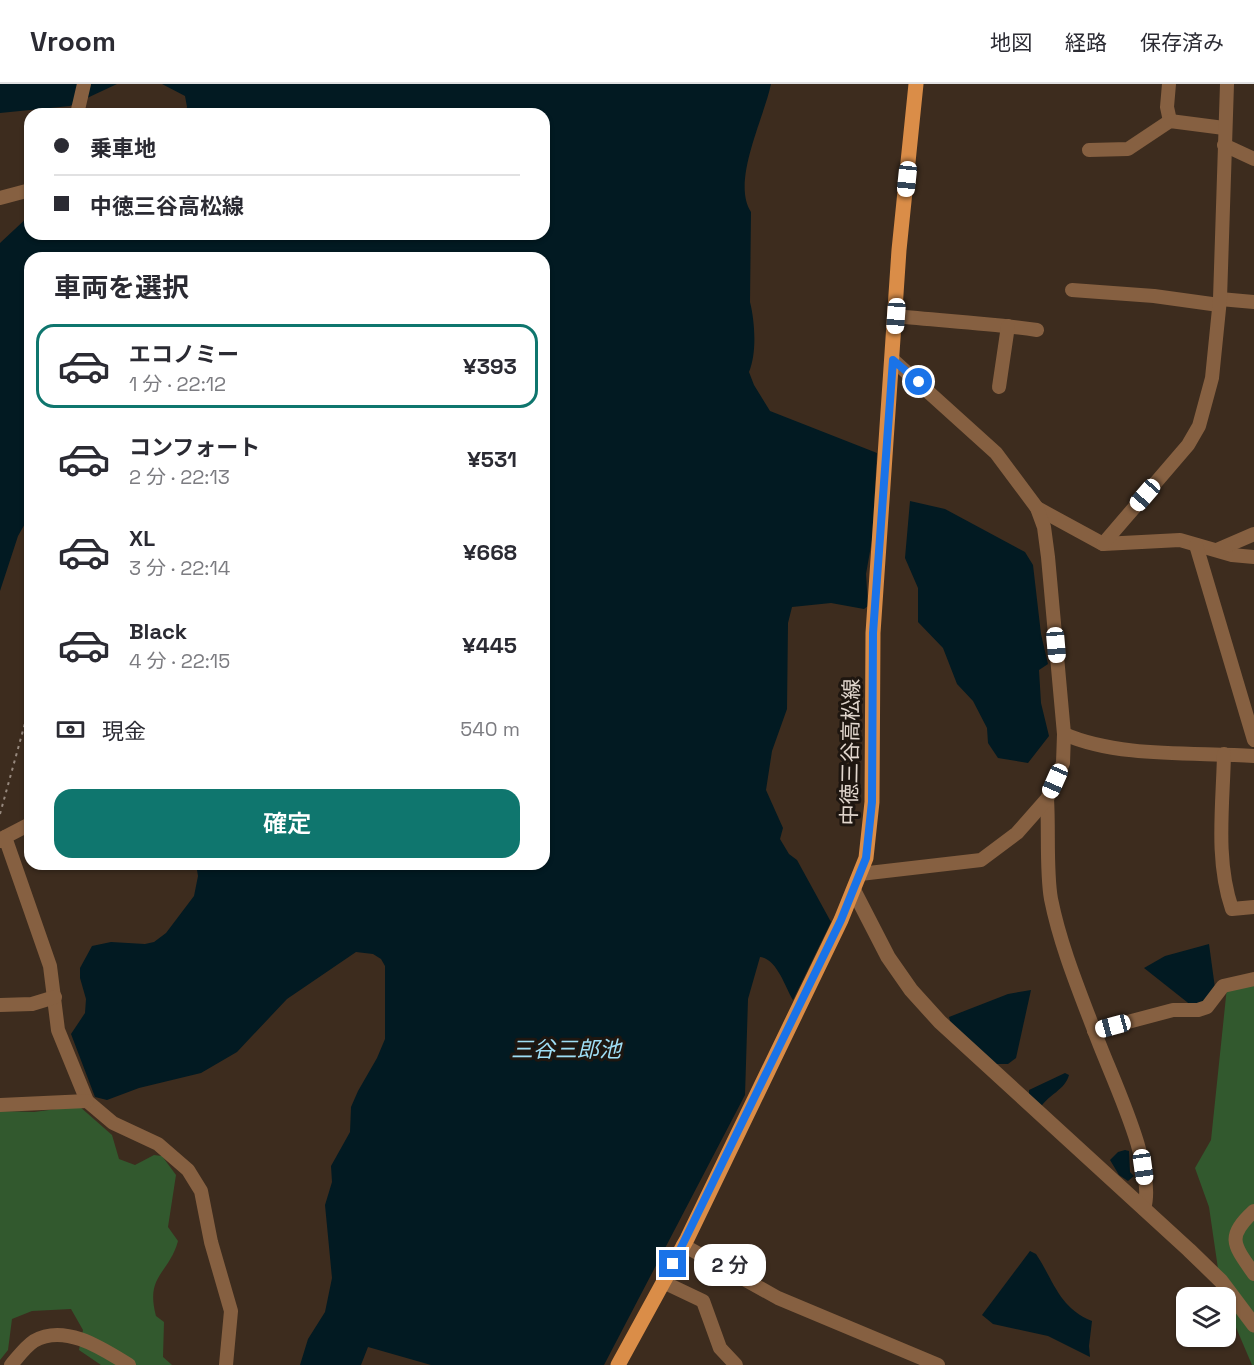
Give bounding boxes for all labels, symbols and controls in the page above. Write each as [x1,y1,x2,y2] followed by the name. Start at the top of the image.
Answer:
[30,23,116,59] text: Vroom
[990,29,1032,56] text: 地図
[1065,29,1107,56] text: 経路
[1140,29,1224,56] text: 保存済み
[90,134,156,162] text: 乗車地
[896,160,918,198] car
[90,192,244,220] text: 中徳三谷高松線
[54,270,189,305] text: 車両を選択
[886,297,906,335] car
[57,339,111,393] icon: car
[129,340,239,368] text: エコノミー
[463,352,517,380] text: ¥393
[905,368,932,395] route start
[129,371,226,397] text: 1 分 · 22:12
[57,432,111,486] icon: car
[129,433,260,461] text: コンフォート
[467,445,517,473] text: ¥531
[129,464,230,490] text: 2 分 · 22:13
[1126,476,1164,514] car
[129,524,155,552] text: XL
[57,525,111,579] icon: car
[463,538,517,566] text: ¥668
[129,555,230,581] text: 3 分 · 22:14
[129,617,187,645] text: Black
[57,618,111,672] icon: car
[1045,626,1067,664] car
[462,631,517,659] text: ¥445
[129,648,230,674] text: 4 分 · 22:15
[835,678,865,826] street label: 中徳三谷高松線
[54,713,87,746] icon: cash
[460,716,520,742] text: 540 m
[102,717,146,745] text: 現金
[1039,761,1071,801] car
[54,789,520,858] button: 確定
[1093,1013,1133,1039] car
[511,1035,623,1063] water label: 三谷三郎池
[1132,1148,1154,1186] car
[694,1243,766,1285] callout: 2 分
[659,1250,686,1277] route end
[712,1252,748,1278] text: 2 分
[1176,1287,1236,1347] map controls
[1176,1287,1236,1347] button: layers

